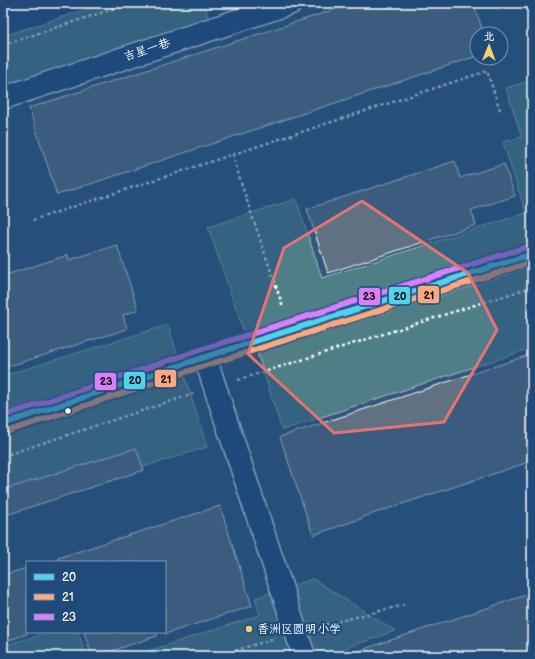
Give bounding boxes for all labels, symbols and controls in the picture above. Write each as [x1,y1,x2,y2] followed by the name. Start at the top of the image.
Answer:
[469,26,509,66] north arrow
[484,30,495,43] text: 北
[122,35,172,65] street label: 吉星一巷
[417,285,440,304] line badge: 21
[388,286,411,305] line badge: 20
[358,287,381,306] line badge: 23
[424,289,435,302] text: 21
[363,290,376,303] text: 23
[393,290,407,303] text: 20
[154,369,177,388] line badge: 21
[123,371,146,390] line badge: 20
[94,372,117,391] line badge: 23
[161,373,172,386] text: 21
[128,374,142,387] text: 20
[100,375,113,388] text: 23
[63,406,73,416] unlabelled marker
[26,561,166,633] legend
[62,570,76,585] text: 20
[62,590,74,605] text: 21
[62,610,76,625] text: 23
[257,622,341,637] place label: 香洲区圆明小学
[244,624,254,634] marker: 香洲区圆明小学

